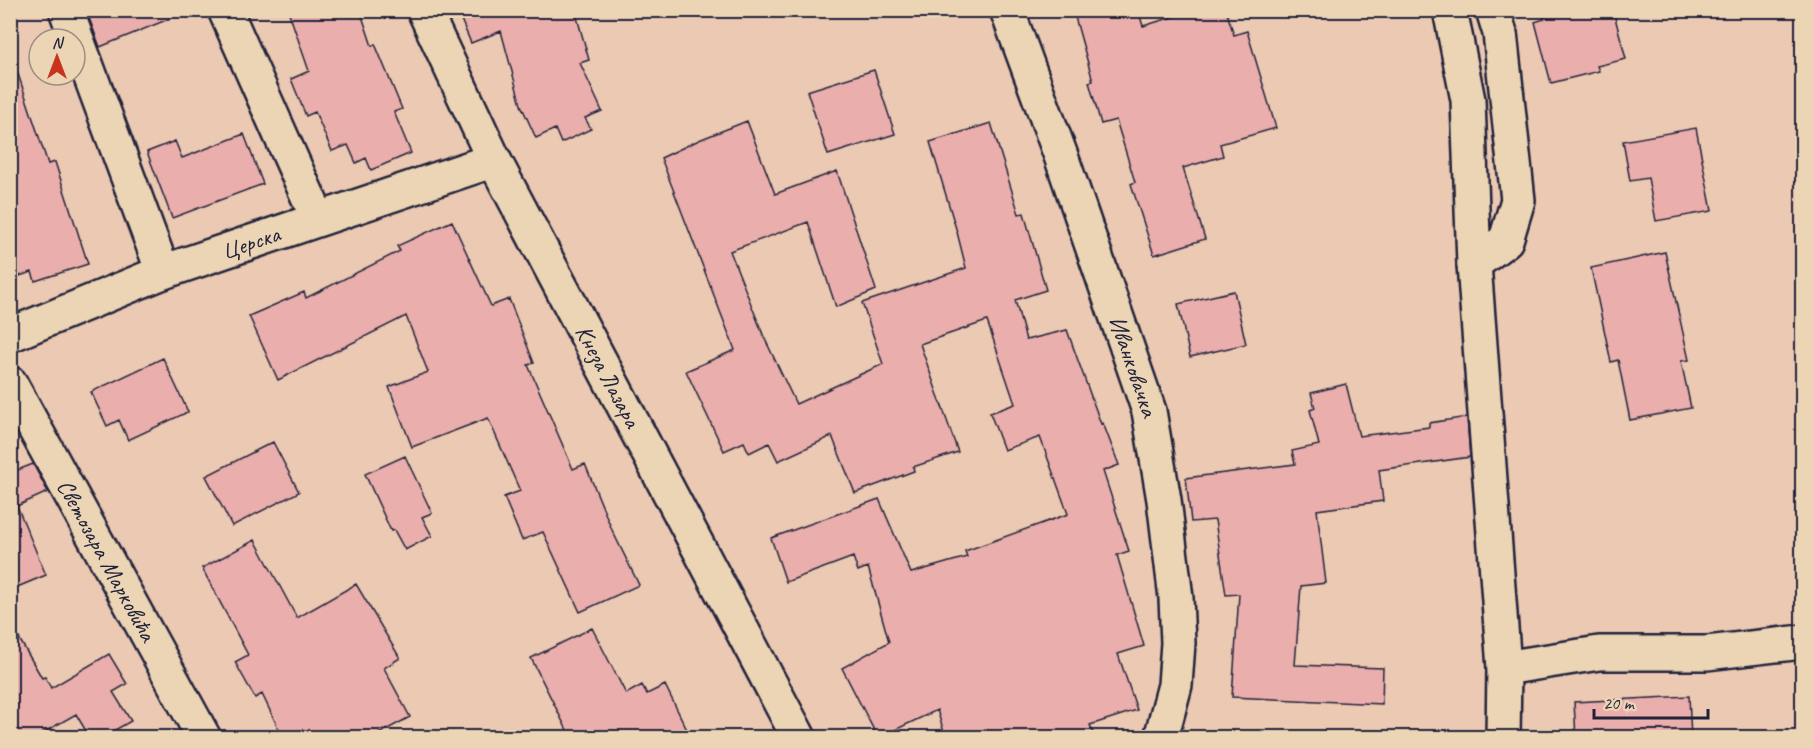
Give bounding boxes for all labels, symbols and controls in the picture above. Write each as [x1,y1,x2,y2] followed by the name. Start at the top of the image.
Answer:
[27,27,87,87] north arrow
[52,33,65,53] text: N
[218,218,285,266] street label: Церска
[1102,312,1165,422] street label: Иванковачка
[569,320,648,434] street label: Кнеза Лазара
[50,474,164,648] street label: Светозара Марковића
[1594,682,1708,720] scale bar
[1603,692,1636,714] text: 20 m

